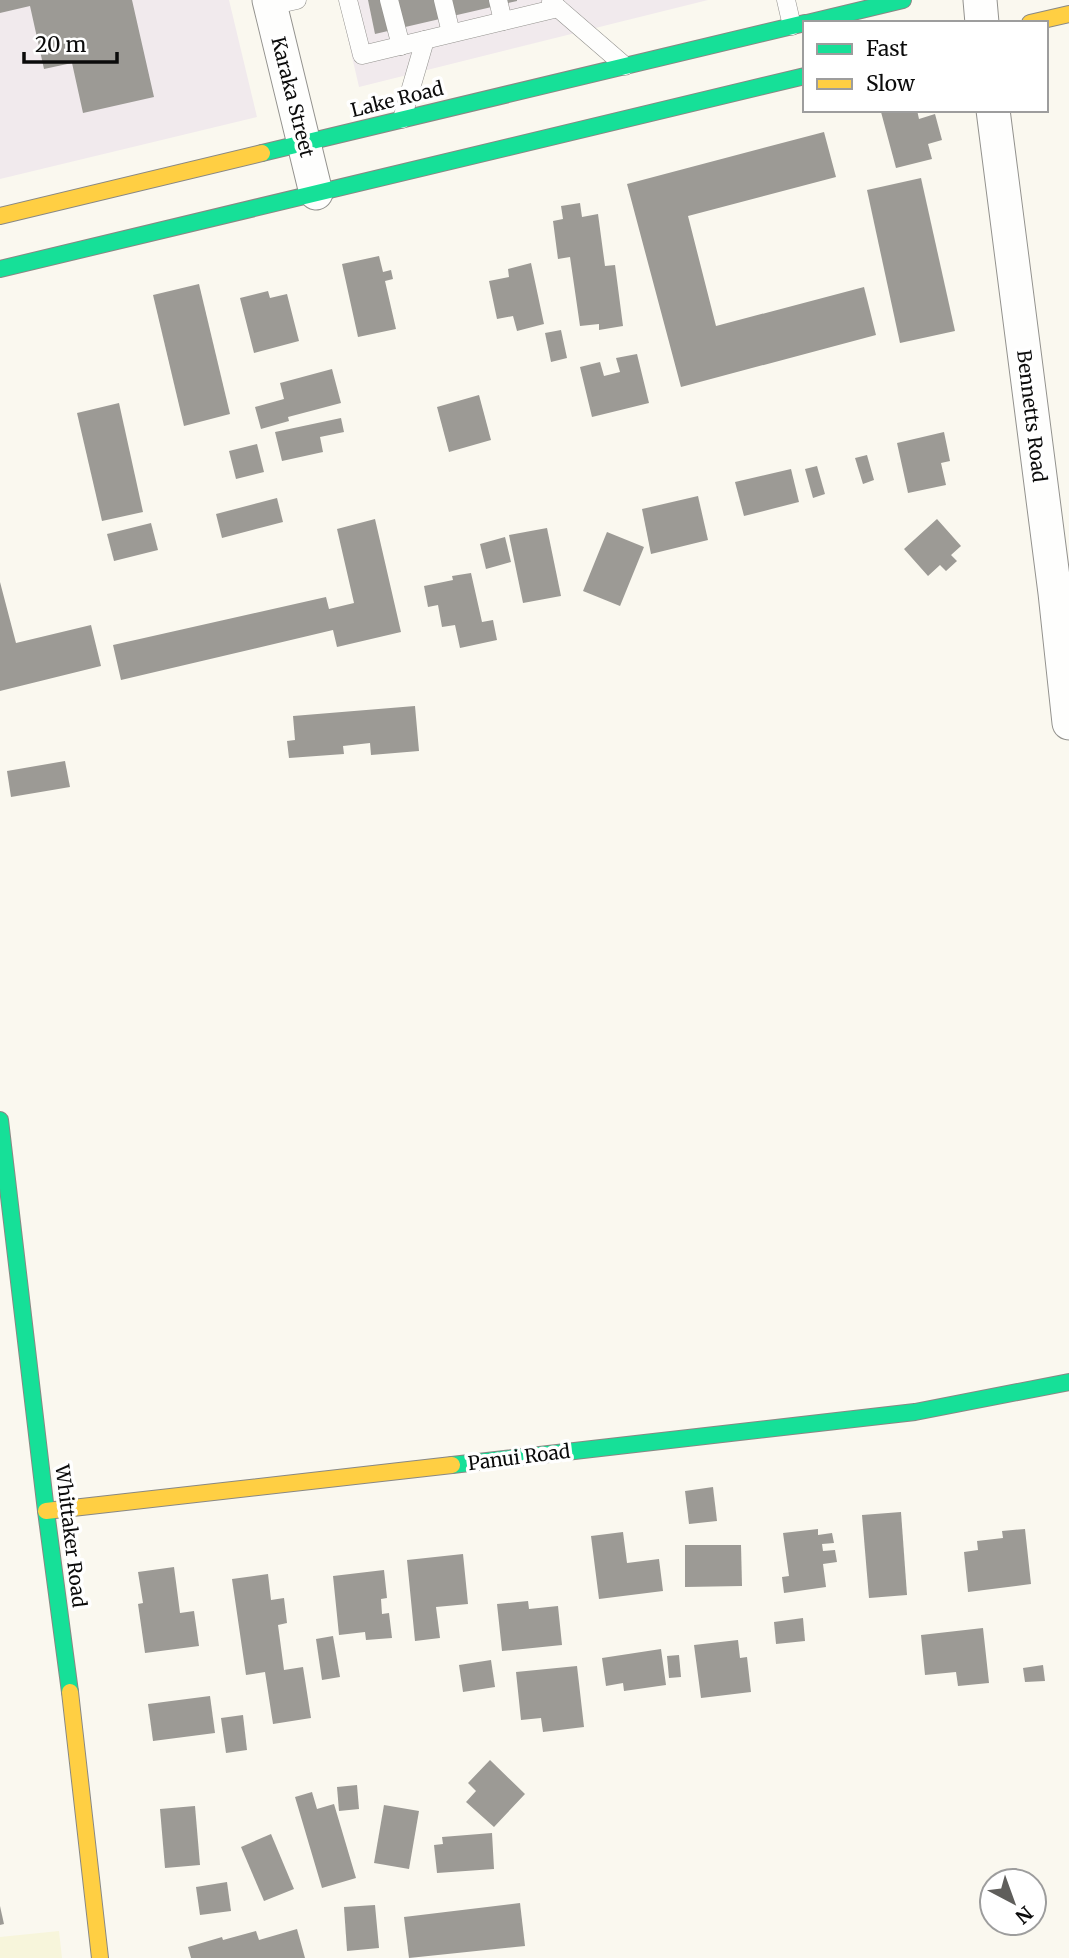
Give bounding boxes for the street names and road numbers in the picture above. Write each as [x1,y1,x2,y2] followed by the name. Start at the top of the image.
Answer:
[266,34,320,160] street label: Karaka Street
[348,76,446,122] street label: Lake Road
[1012,348,1052,484] street label: Bennetts Road
[466,1439,572,1475] street label: Panui Road
[50,1462,92,1609] street label: Whittaker Road

